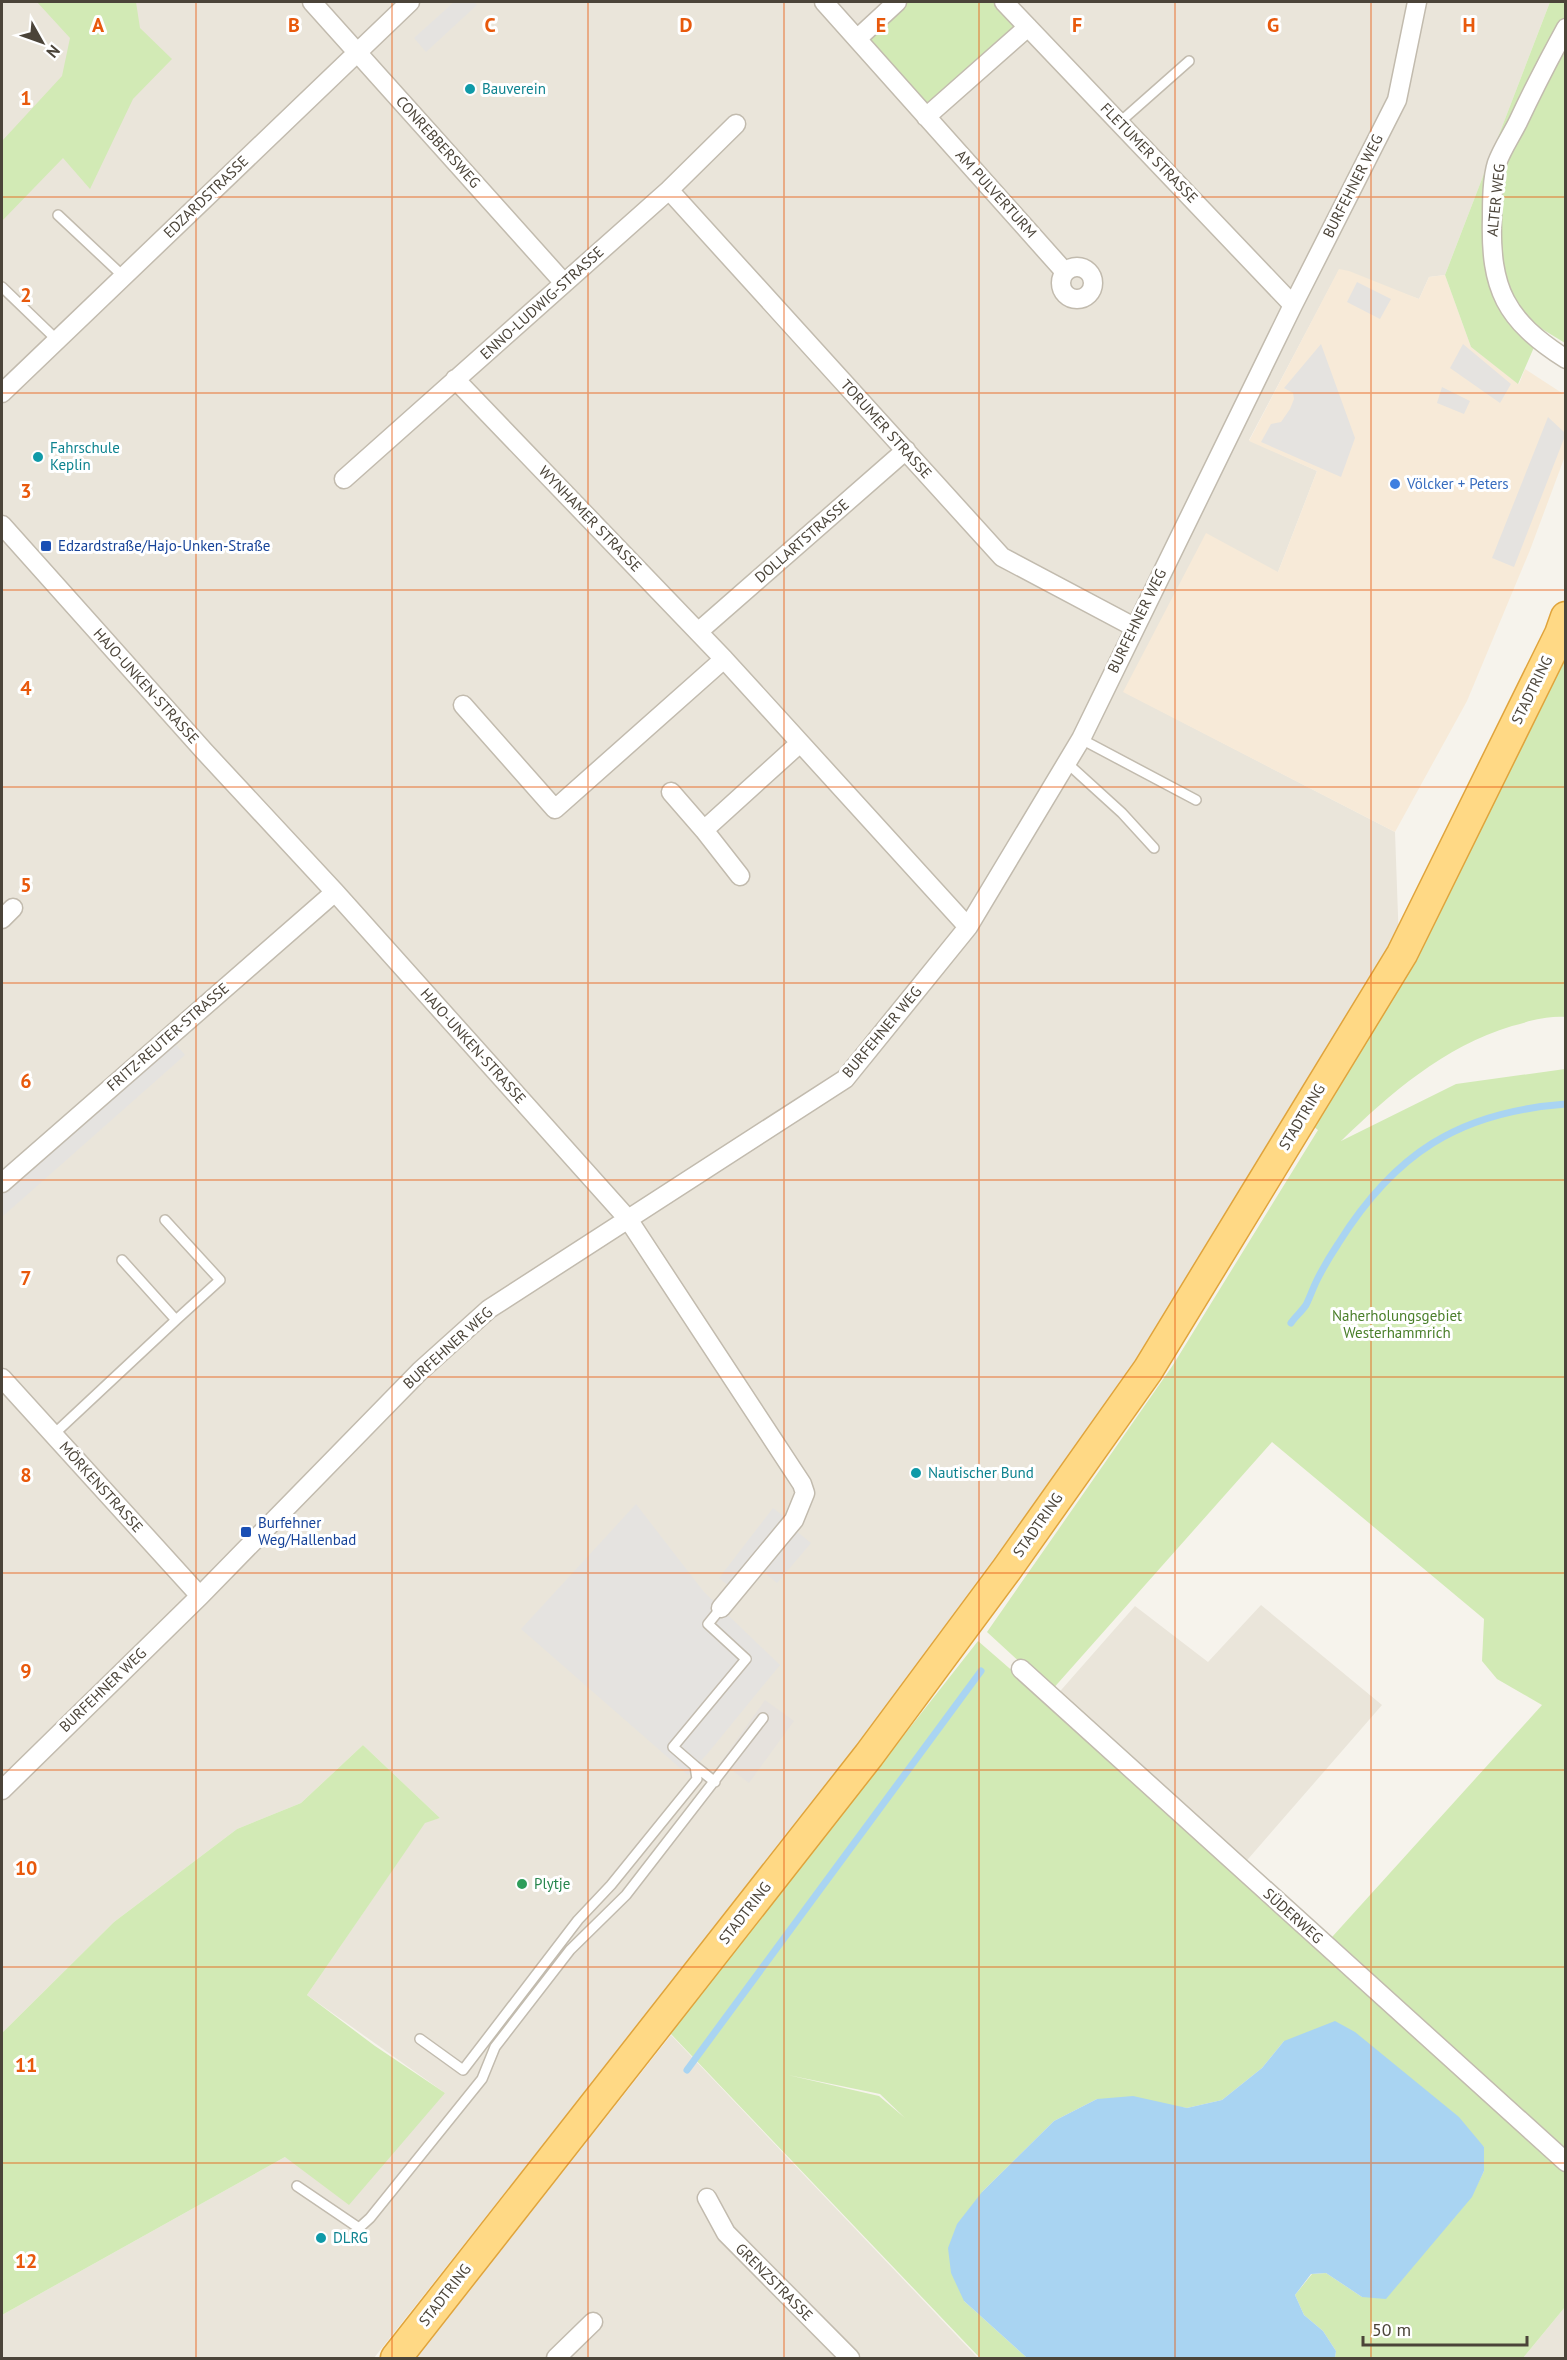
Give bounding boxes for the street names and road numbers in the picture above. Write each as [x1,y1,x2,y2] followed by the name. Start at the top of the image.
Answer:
[392,92,485,192] street label: CONREBBERSWEG
[1097,99,1202,207] street label: FLETUMER STRASSE
[1318,131,1387,241] street label: BURFEHNER WEG
[952,146,1041,242] street label: AM PULVERTURM
[159,151,252,242] street label: EDZARDSTRASSE
[1482,162,1509,237] street label: ALTER WEG
[476,242,607,363] street label: ENNO-LUDWIG-STRASSE
[837,375,936,482] street label: TORUMER STRASSE
[535,462,646,576] street label: WYNHAMER STRASSE
[751,495,853,587] street label: DOLLARTSTRASSE
[1103,565,1170,676] street label: BURFEHNER WEG
[89,624,203,747] street label: HAJO-UNKEN-STRASSE
[1507,652,1556,727] street label: STADTRING
[103,978,233,1095] street label: FRITZ-REUTER-STRASSE
[838,982,925,1081] street label: BURFEHNER WEG
[416,984,530,1107] street label: HAJO-UNKEN-STRASSE
[1274,1080,1329,1153] street label: STADTRING
[399,1303,496,1393] street label: BURFEHNER WEG
[56,1437,147,1536] street label: MÖRKENSTRASSE
[1009,1489,1067,1560] street label: STADTRING
[55,1643,150,1736] street label: BURFEHNER WEG
[714,1878,775,1948] street label: STADTRING
[1260,1884,1327,1947] street label: SÜDERWEG
[732,2239,817,2324] street label: GRENZSTRASSE
[414,2260,475,2330] street label: STADTRING

